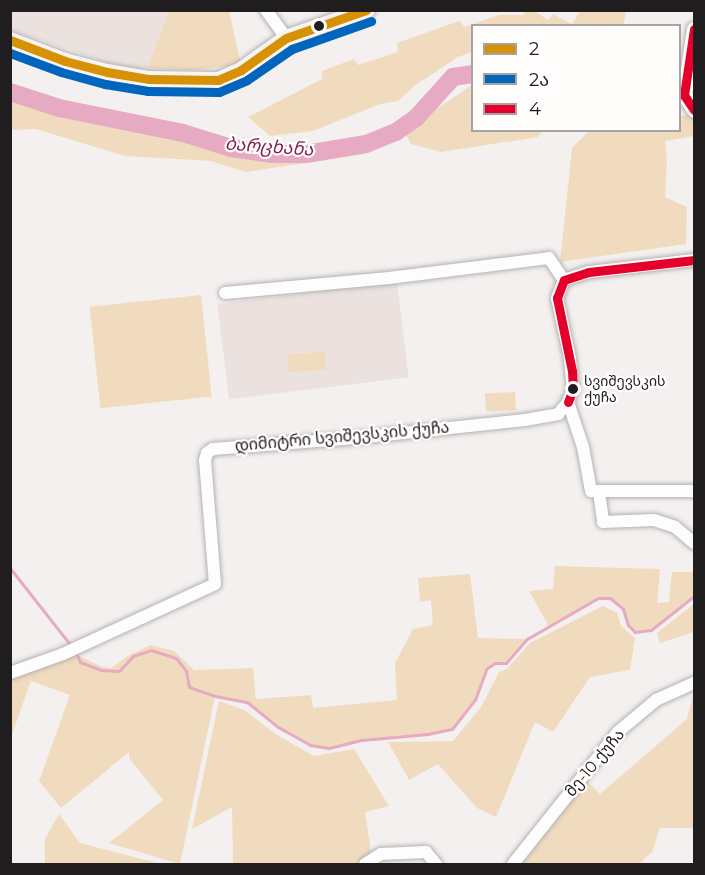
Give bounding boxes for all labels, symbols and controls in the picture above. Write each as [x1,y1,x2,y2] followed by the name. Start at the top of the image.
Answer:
[313,20,325,32] unlabelled marker
[471,24,681,132] legend
[529,38,539,60] text: 2
[529,69,549,91] text: 2ა
[529,98,541,120] text: 4
[224,133,314,161] water label: ბარცხანა
[584,373,665,406] place label: სვიშევსკის ქუჩა
[567,383,579,395] marker: სვიშევსკის ქუჩა
[234,418,450,456] street label: დიმიტრი სვიშევსკის ქუჩა
[561,725,629,801] street label: მე-10 ქუჩა

